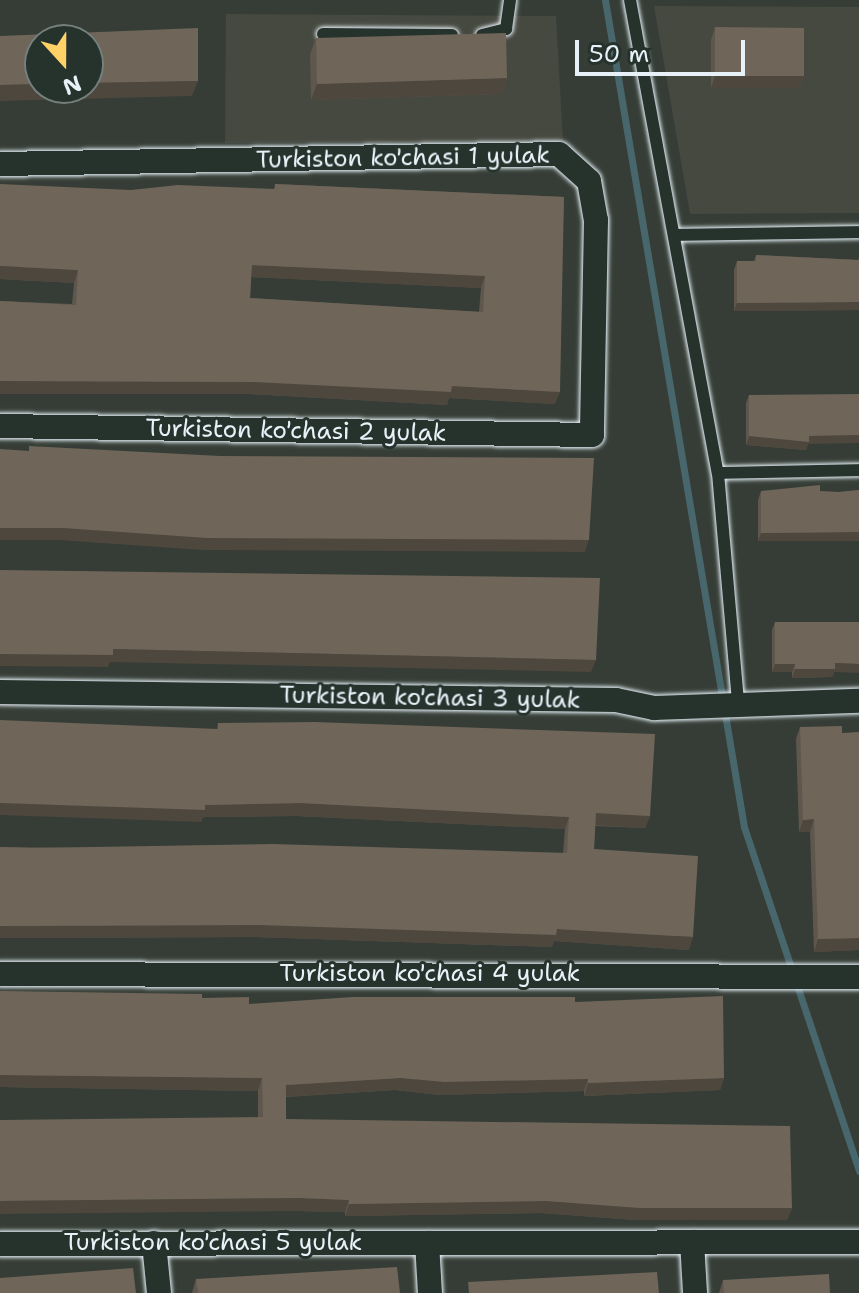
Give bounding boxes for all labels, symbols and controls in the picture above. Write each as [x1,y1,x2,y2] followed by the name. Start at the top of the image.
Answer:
[24,24,104,104] north arrow
[579,24,749,74] scale bar
[589,38,649,70] text: 50 m
[59,68,85,102] text: N
[256,141,550,175] street label: Turkiston ko'chasi 1 yulak
[145,414,447,448] street label: Turkiston ko'chasi 2 yulak
[279,681,581,715] street label: Turkiston ko'chasi 3 yulak
[280,960,580,988] street label: Turkiston ko'chasi 4 yulak
[64,1229,362,1257] street label: Turkiston ko'chasi 5 yulak

